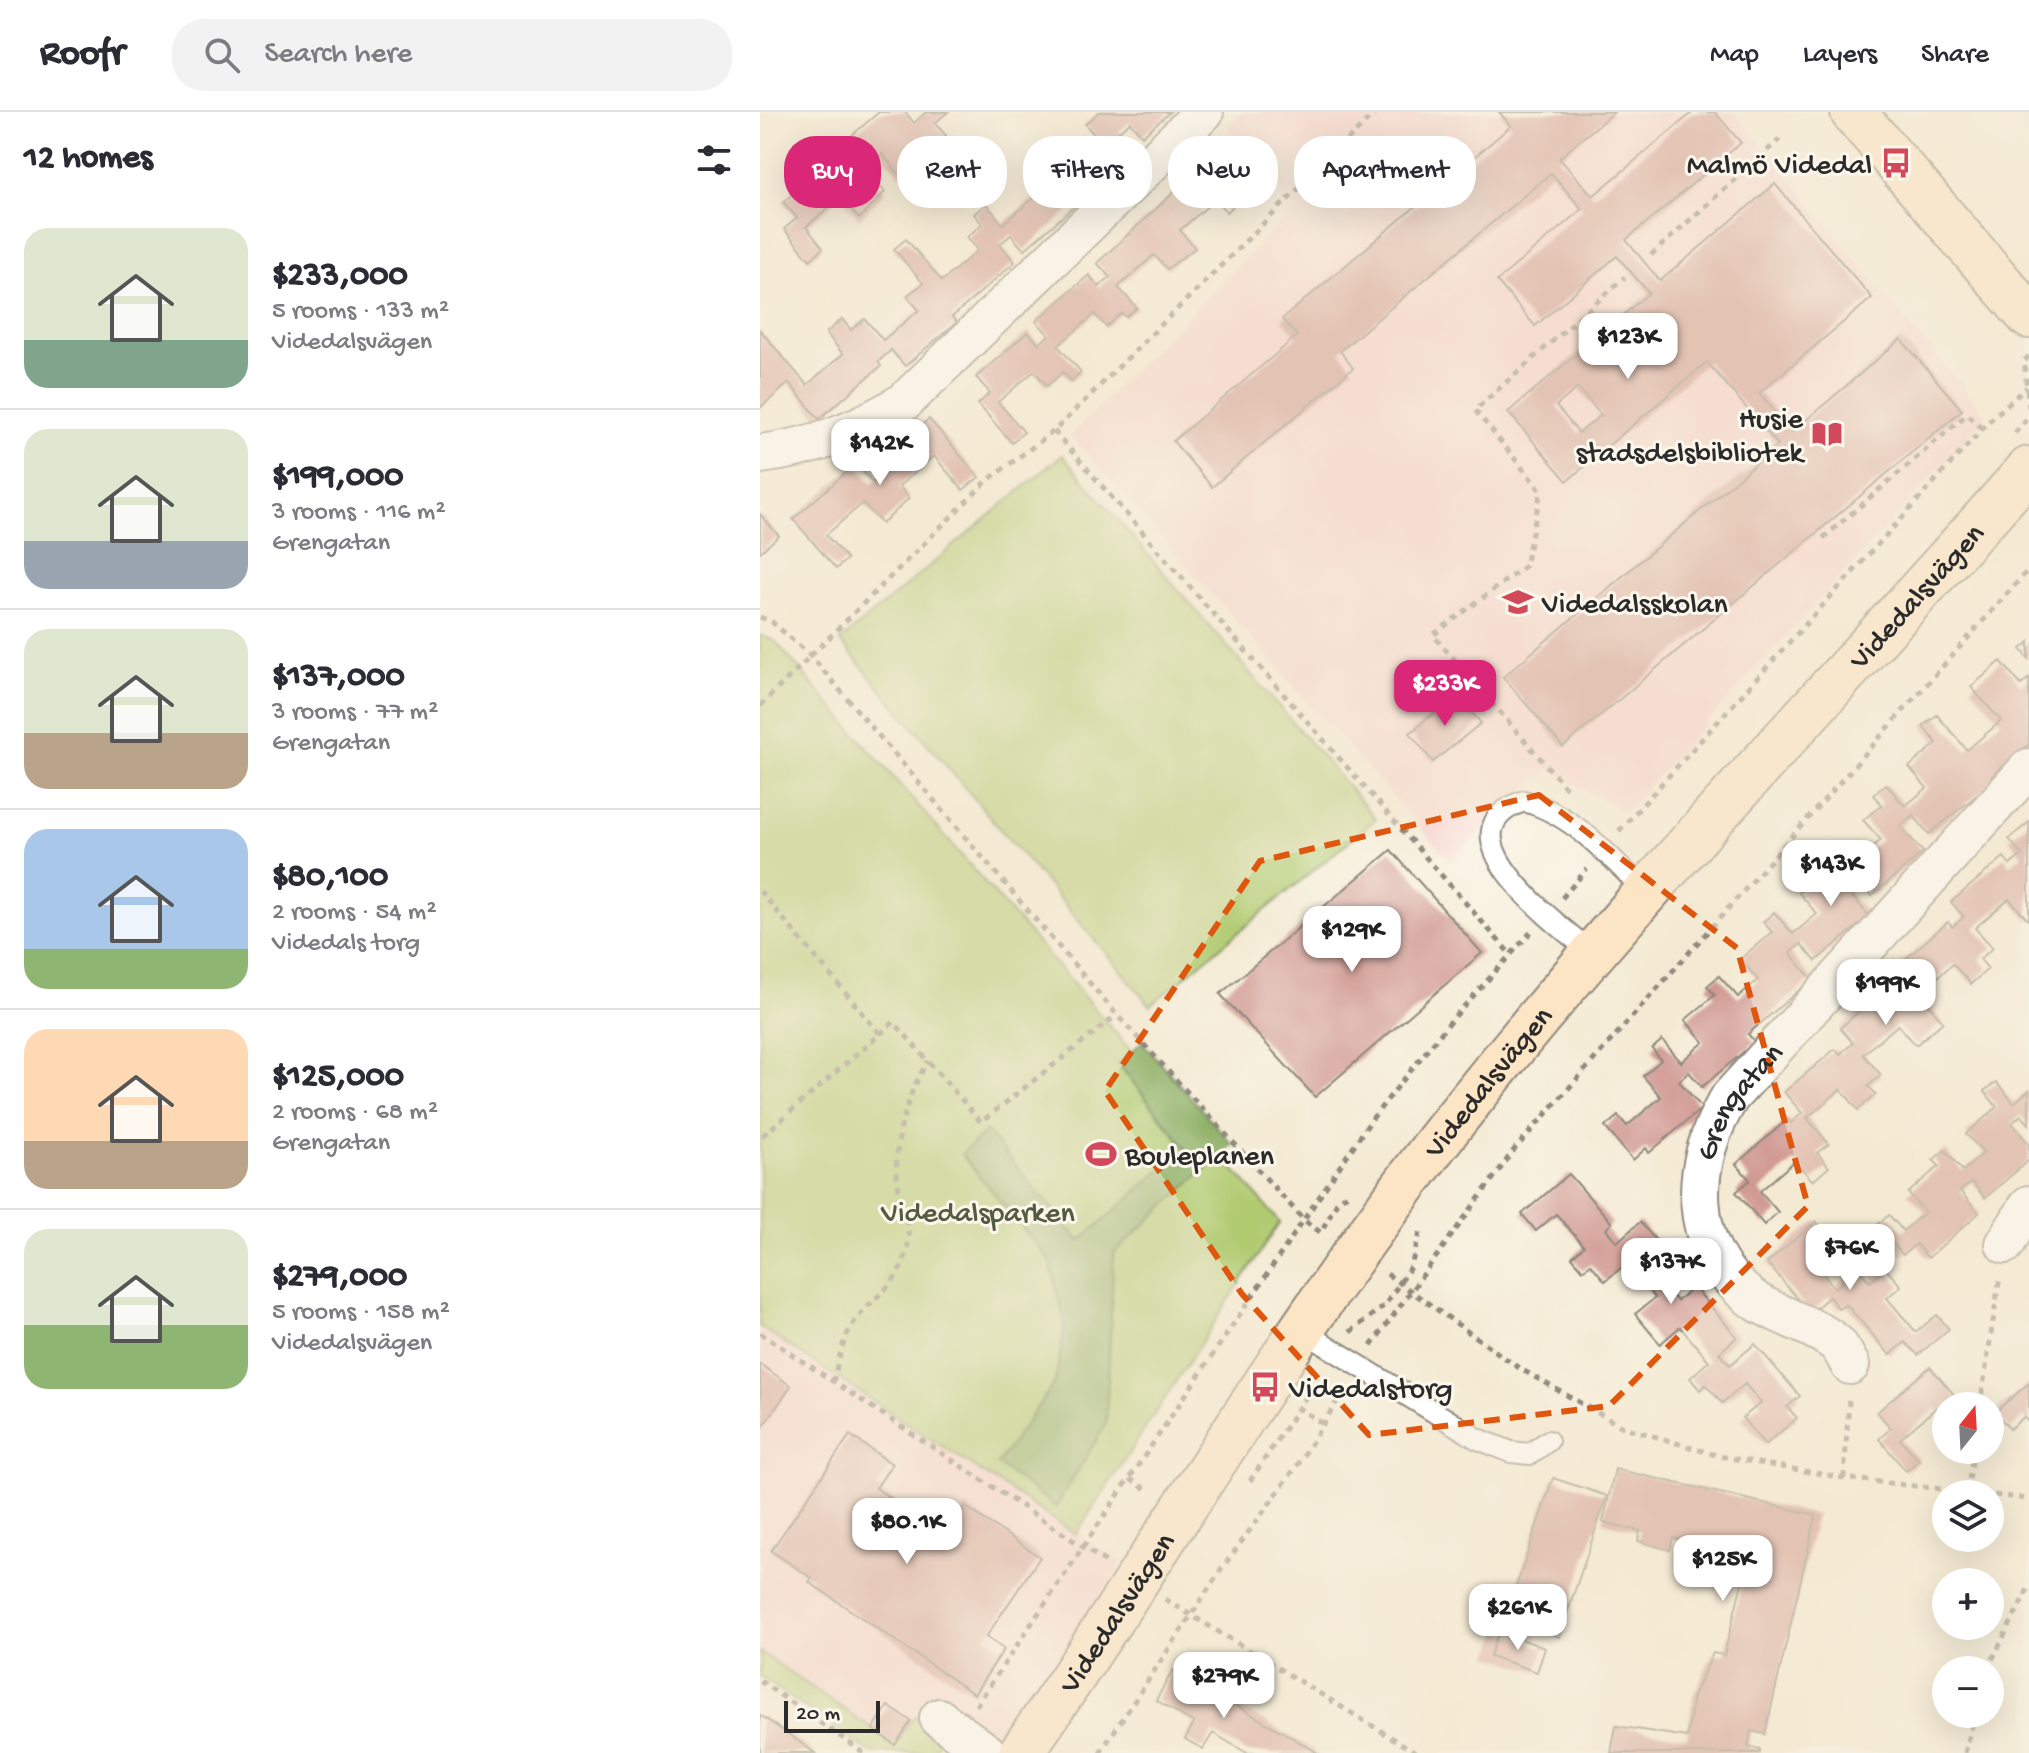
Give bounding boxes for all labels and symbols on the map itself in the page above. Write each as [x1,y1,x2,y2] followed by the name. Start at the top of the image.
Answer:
[1879,146,1913,180] bus stop icon: Malmö Videdal
[1687,150,1872,185] place label: Malmö Videdal
[1572,313,1684,381] pin: $123K
[1576,404,1806,473] place label: Husie stadsdelsbibliotek
[1810,417,1844,451] library icon: Husie stadsdelsbibliotek
[824,419,936,487] pin: $142K
[1843,518,1994,679] street label: Videdalsvägen
[1501,585,1535,619] school or university icon: Videdalsskolan
[1541,589,1728,624] place label: Videdalsskolan
[1389,660,1501,728] pin: $233K
[1775,840,1887,908] pin: $143K
[1296,906,1408,974] pin: $129K
[1830,959,1942,1027] pin: $199K
[1418,1001,1562,1167] street label: Videdalsvägen
[1691,1037,1792,1165] street label: Grengatan
[1084,1137,1118,1171] sports icon: Bouleplanen
[1124,1141,1274,1176] place label: Bouleplanen
[880,1198,1075,1233] park label: Videdalsparken
[1803,1224,1897,1292] pin: $76K
[1615,1238,1727,1306] pin: $137K
[1248,1370,1282,1404] bus stop icon: Videdalstorg
[1288,1374,1453,1409] place label: Videdalstorg
[1932,1392,2004,1464] north arrow
[842,1498,972,1566] pin: $80.1K
[1053,1528,1185,1702] street label: Videdalsvägen
[1667,1535,1779,1603] pin: $125K
[1462,1584,1574,1652] pin: $261K
[1168,1652,1280,1720] pin: $279K
[784,1697,880,1733] scale bar

